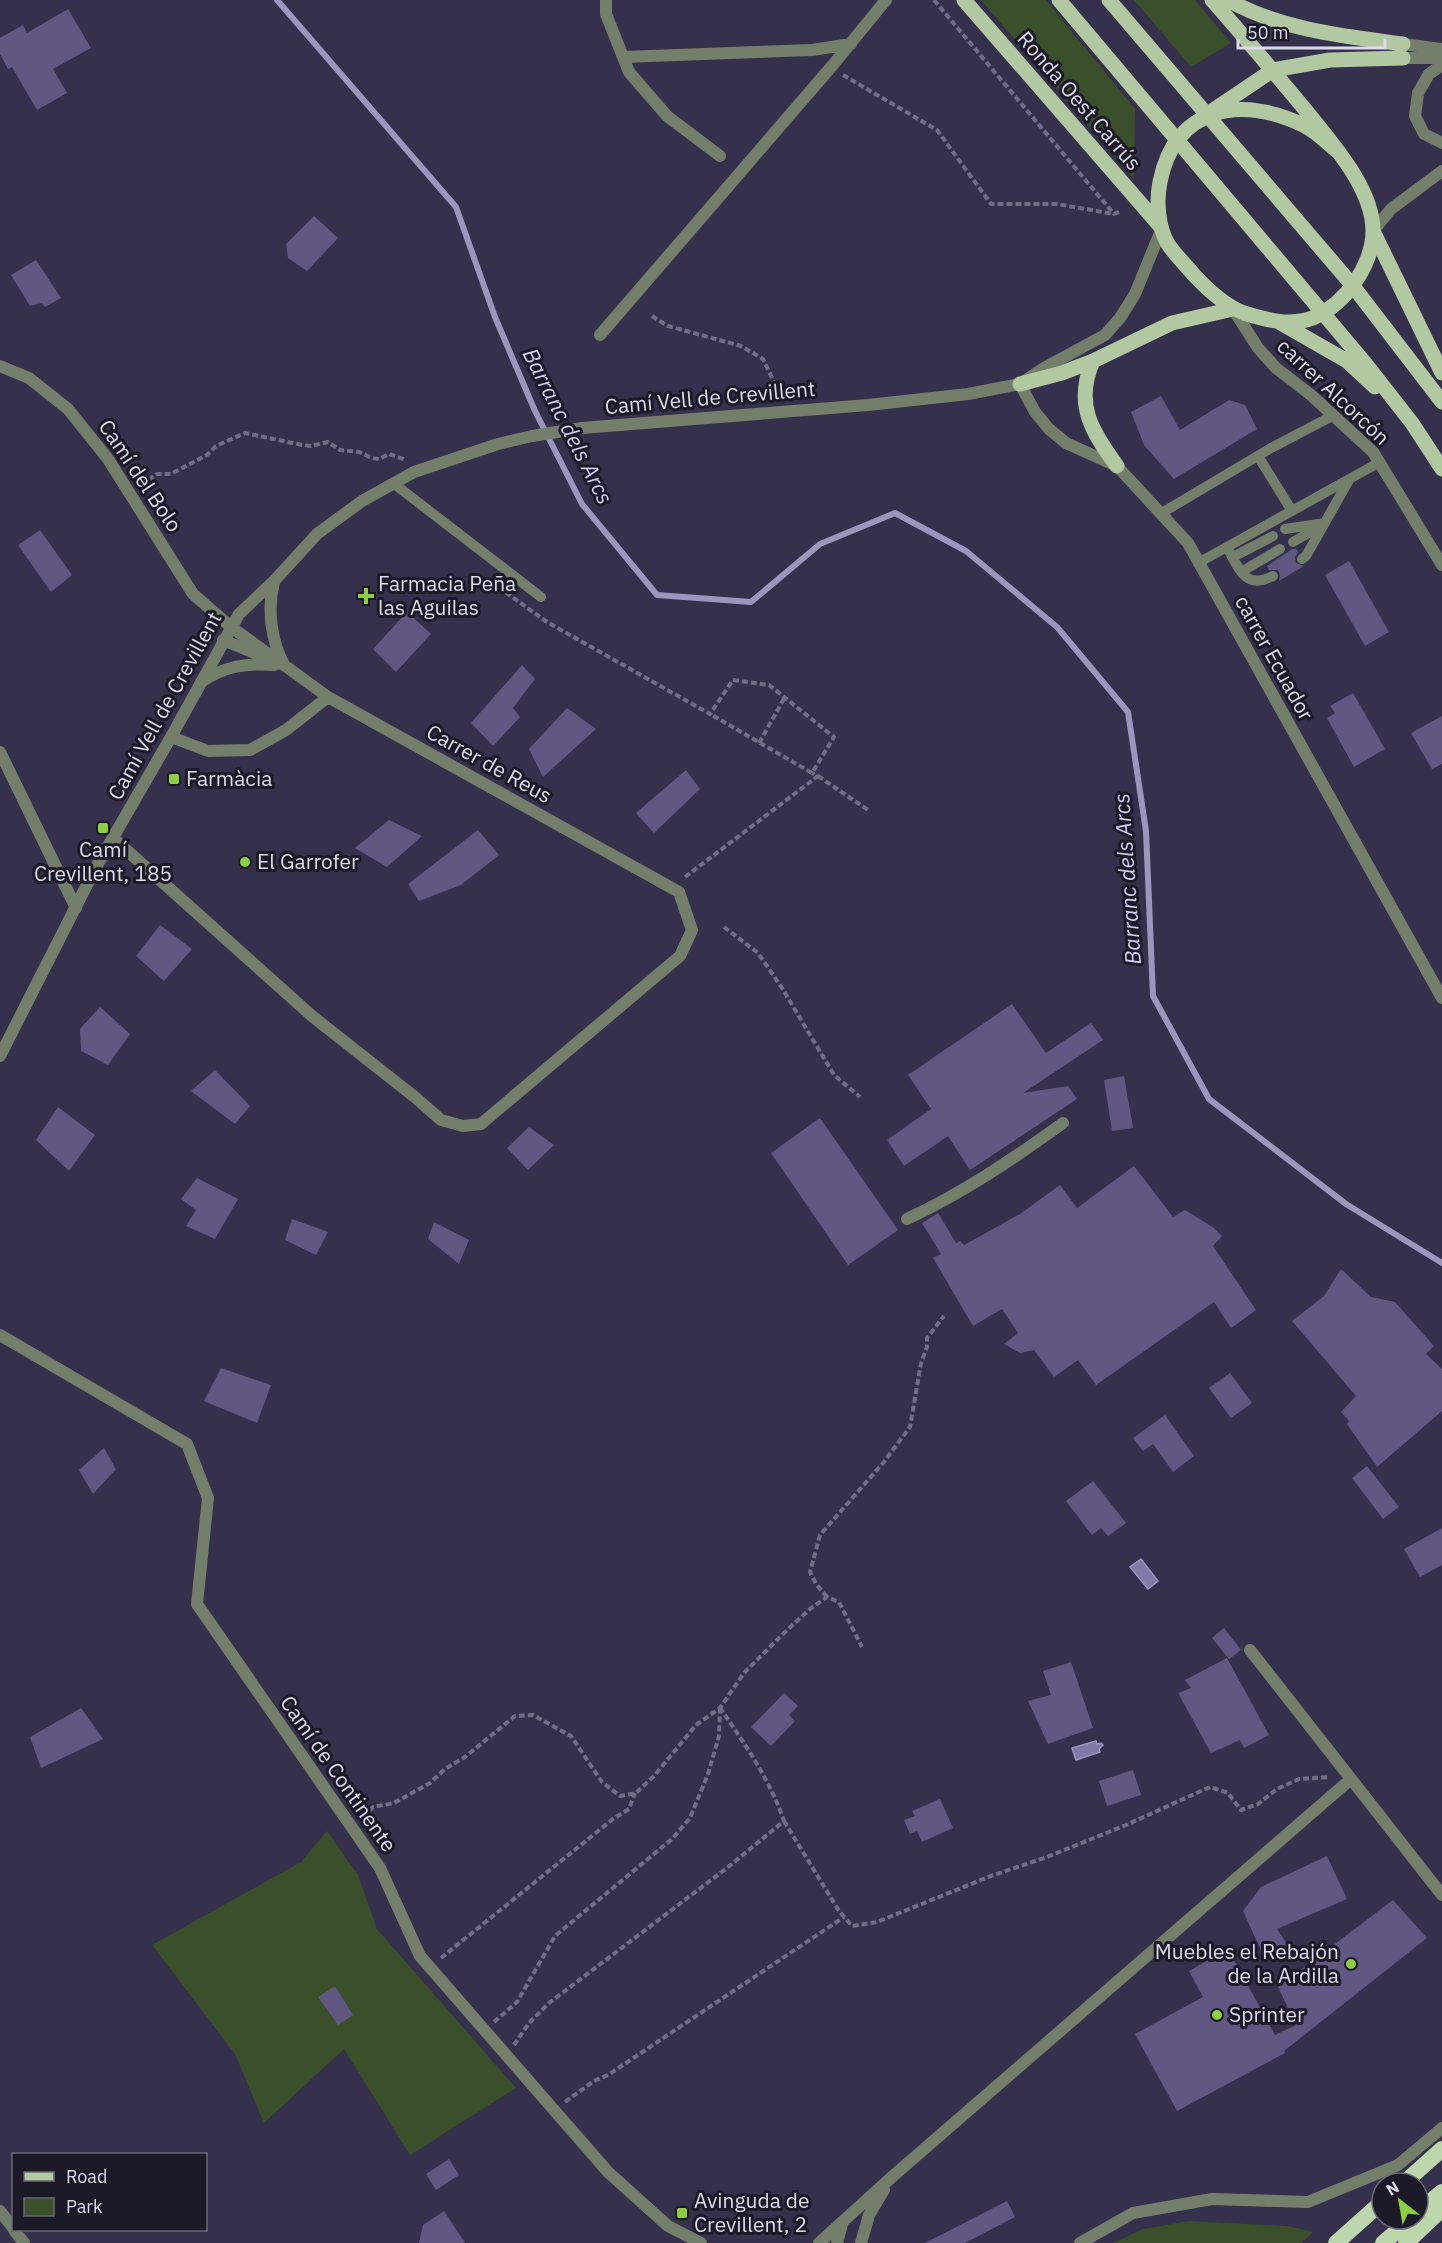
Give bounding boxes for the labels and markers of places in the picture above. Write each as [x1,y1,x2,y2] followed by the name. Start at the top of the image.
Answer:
[378,569,516,621] place label: Farmacia Peña las Aguilas
[359,589,373,603] marker: Farmacia Peña las Aguilas
[186,764,272,792] place label: Farmàcia
[167,772,181,786] marker: Farmàcia
[96,821,110,835] marker: Camí Crevillent, 185
[34,835,172,887] place label: Camí Crevillent, 185
[257,847,359,875] place label: El Garrofer
[238,855,252,869] marker: El Garrofer
[1155,1937,1339,1989] place label: Muebles el Rebajón de la Ardilla
[1344,1957,1358,1971] marker: Muebles el Rebajón de la Ardilla
[1229,2000,1305,2028] place label: Sprinter
[1210,2008,1224,2022] marker: Sprinter
[694,2186,810,2238] place label: Avinguda de Crevillent, 2
[675,2206,689,2220] marker: Avinguda de Crevillent, 2

